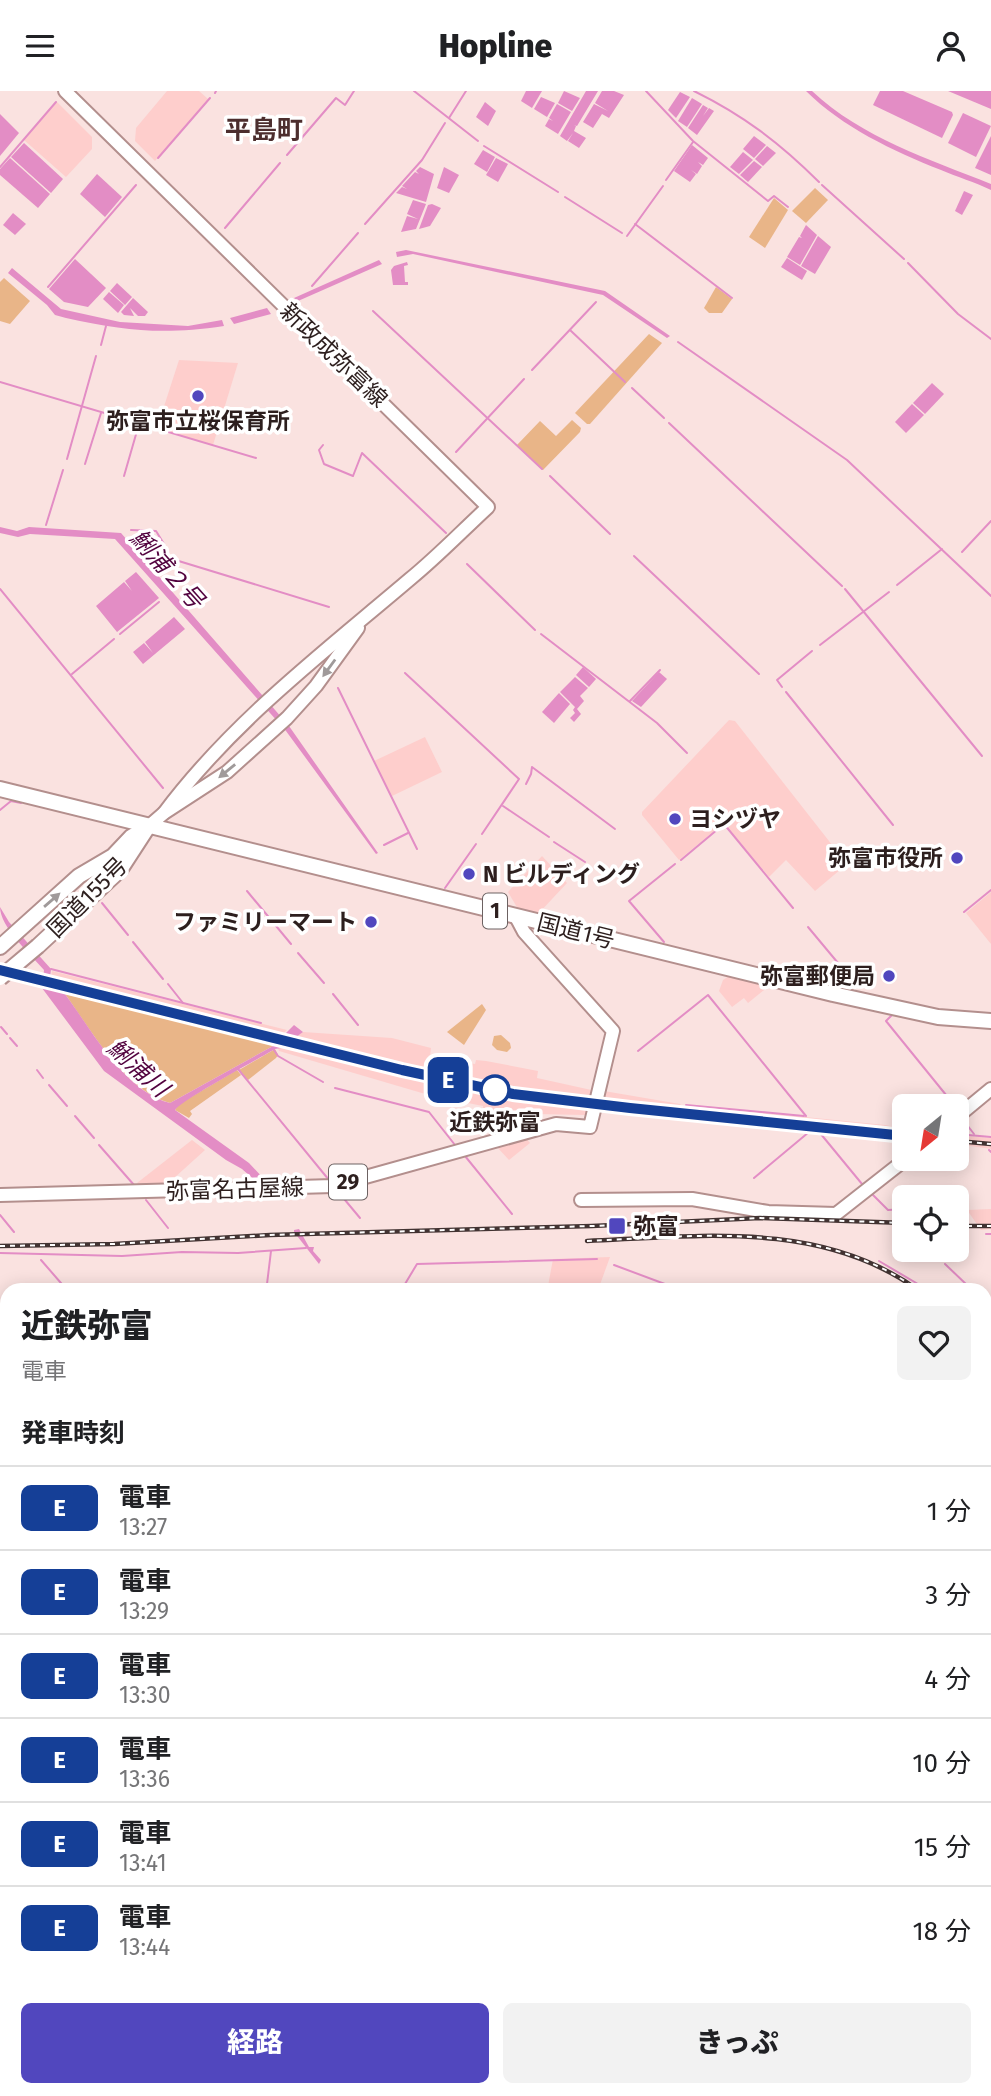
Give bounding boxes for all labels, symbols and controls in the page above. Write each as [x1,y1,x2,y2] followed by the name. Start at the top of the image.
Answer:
[21,27,59,65] icon: menu
[439,27,552,65] text: Hopline
[932,27,970,65] icon: person
[225,115,303,146] district label: 平島町
[275,297,393,413] street label: 新政成弥富線
[190,388,206,404] marker: 弥富市立桜保育所
[106,407,290,435] place label: 弥富市立桜保育所
[124,524,211,616] water label: 鯏浦２号
[321,659,336,677] one-way arrow
[219,763,237,778] one-way arrow
[689,805,781,833] place label: ヨシヅヤ
[667,811,683,827] marker: ヨシヅヤ
[828,844,943,872] place label: 弥富市役所
[949,850,965,866] marker: 弥富市役所
[41,851,133,943] street label: 国道155号
[483,860,640,888] place label: N ビルディング
[461,866,477,882] marker: N ビルディング
[43,893,60,908] one-way arrow
[483,893,507,929] road number: 1
[173,908,357,936] place label: ファミリーマート
[534,908,618,954] street label: 国道1号
[363,914,379,930] marker: ファミリーマート
[760,962,875,990] place label: 弥富郵便局
[881,968,897,984] marker: 弥富郵便局
[102,1034,176,1105] water label: 鯏浦川
[425,1057,471,1103] line badge: E
[442,1066,454,1094] text: E
[480,1075,510,1105] marker: 近鉄弥富
[892,1094,970,1171] north arrow
[892,1094,969,1262] map controls
[449,1108,541,1136] place label: 近鉄弥富
[329,1165,367,1199] road number: 29
[166,1173,304,1205] street label: 弥富名古屋線
[892,1185,969,1262] button: locate
[633,1212,679,1240] place label: 弥富
[607,1216,627,1236] marker: 弥富
[21,1306,153,1346] text: 近鉄弥富
[897,1306,971,1380] button: heart
[21,1357,67,1385] text: 電車
[21,1418,125,1449] text: 発車時刻
[119,1482,171,1513] text: 電車
[53,1494,66,1522] text: E
[927,1496,971,1527] text: 1 分
[119,1513,167,1541] text: 13:27
[119,1566,171,1597] text: 電車
[53,1578,66,1606] text: E
[925,1580,971,1611] text: 3 分
[119,1597,169,1625] text: 13:29
[119,1650,171,1681] text: 電車
[53,1662,66,1690] text: E
[924,1664,971,1695] text: 4 分
[119,1681,170,1709] text: 13:30
[119,1734,171,1765] text: 電車
[53,1746,66,1774] text: E
[912,1748,971,1779] text: 10 分
[119,1765,170,1793] text: 13:36
[119,1818,171,1849] text: 電車
[53,1830,66,1858] text: E
[914,1832,971,1863] text: 15 分
[119,1849,167,1877] text: 13:41
[119,1902,171,1933] text: 電車
[53,1914,66,1942] text: E
[913,1916,971,1947] text: 18 分
[119,1933,170,1961] text: 13:44
[21,2003,489,2083] button: 経路
[503,2003,971,2083] button: きっぷ

